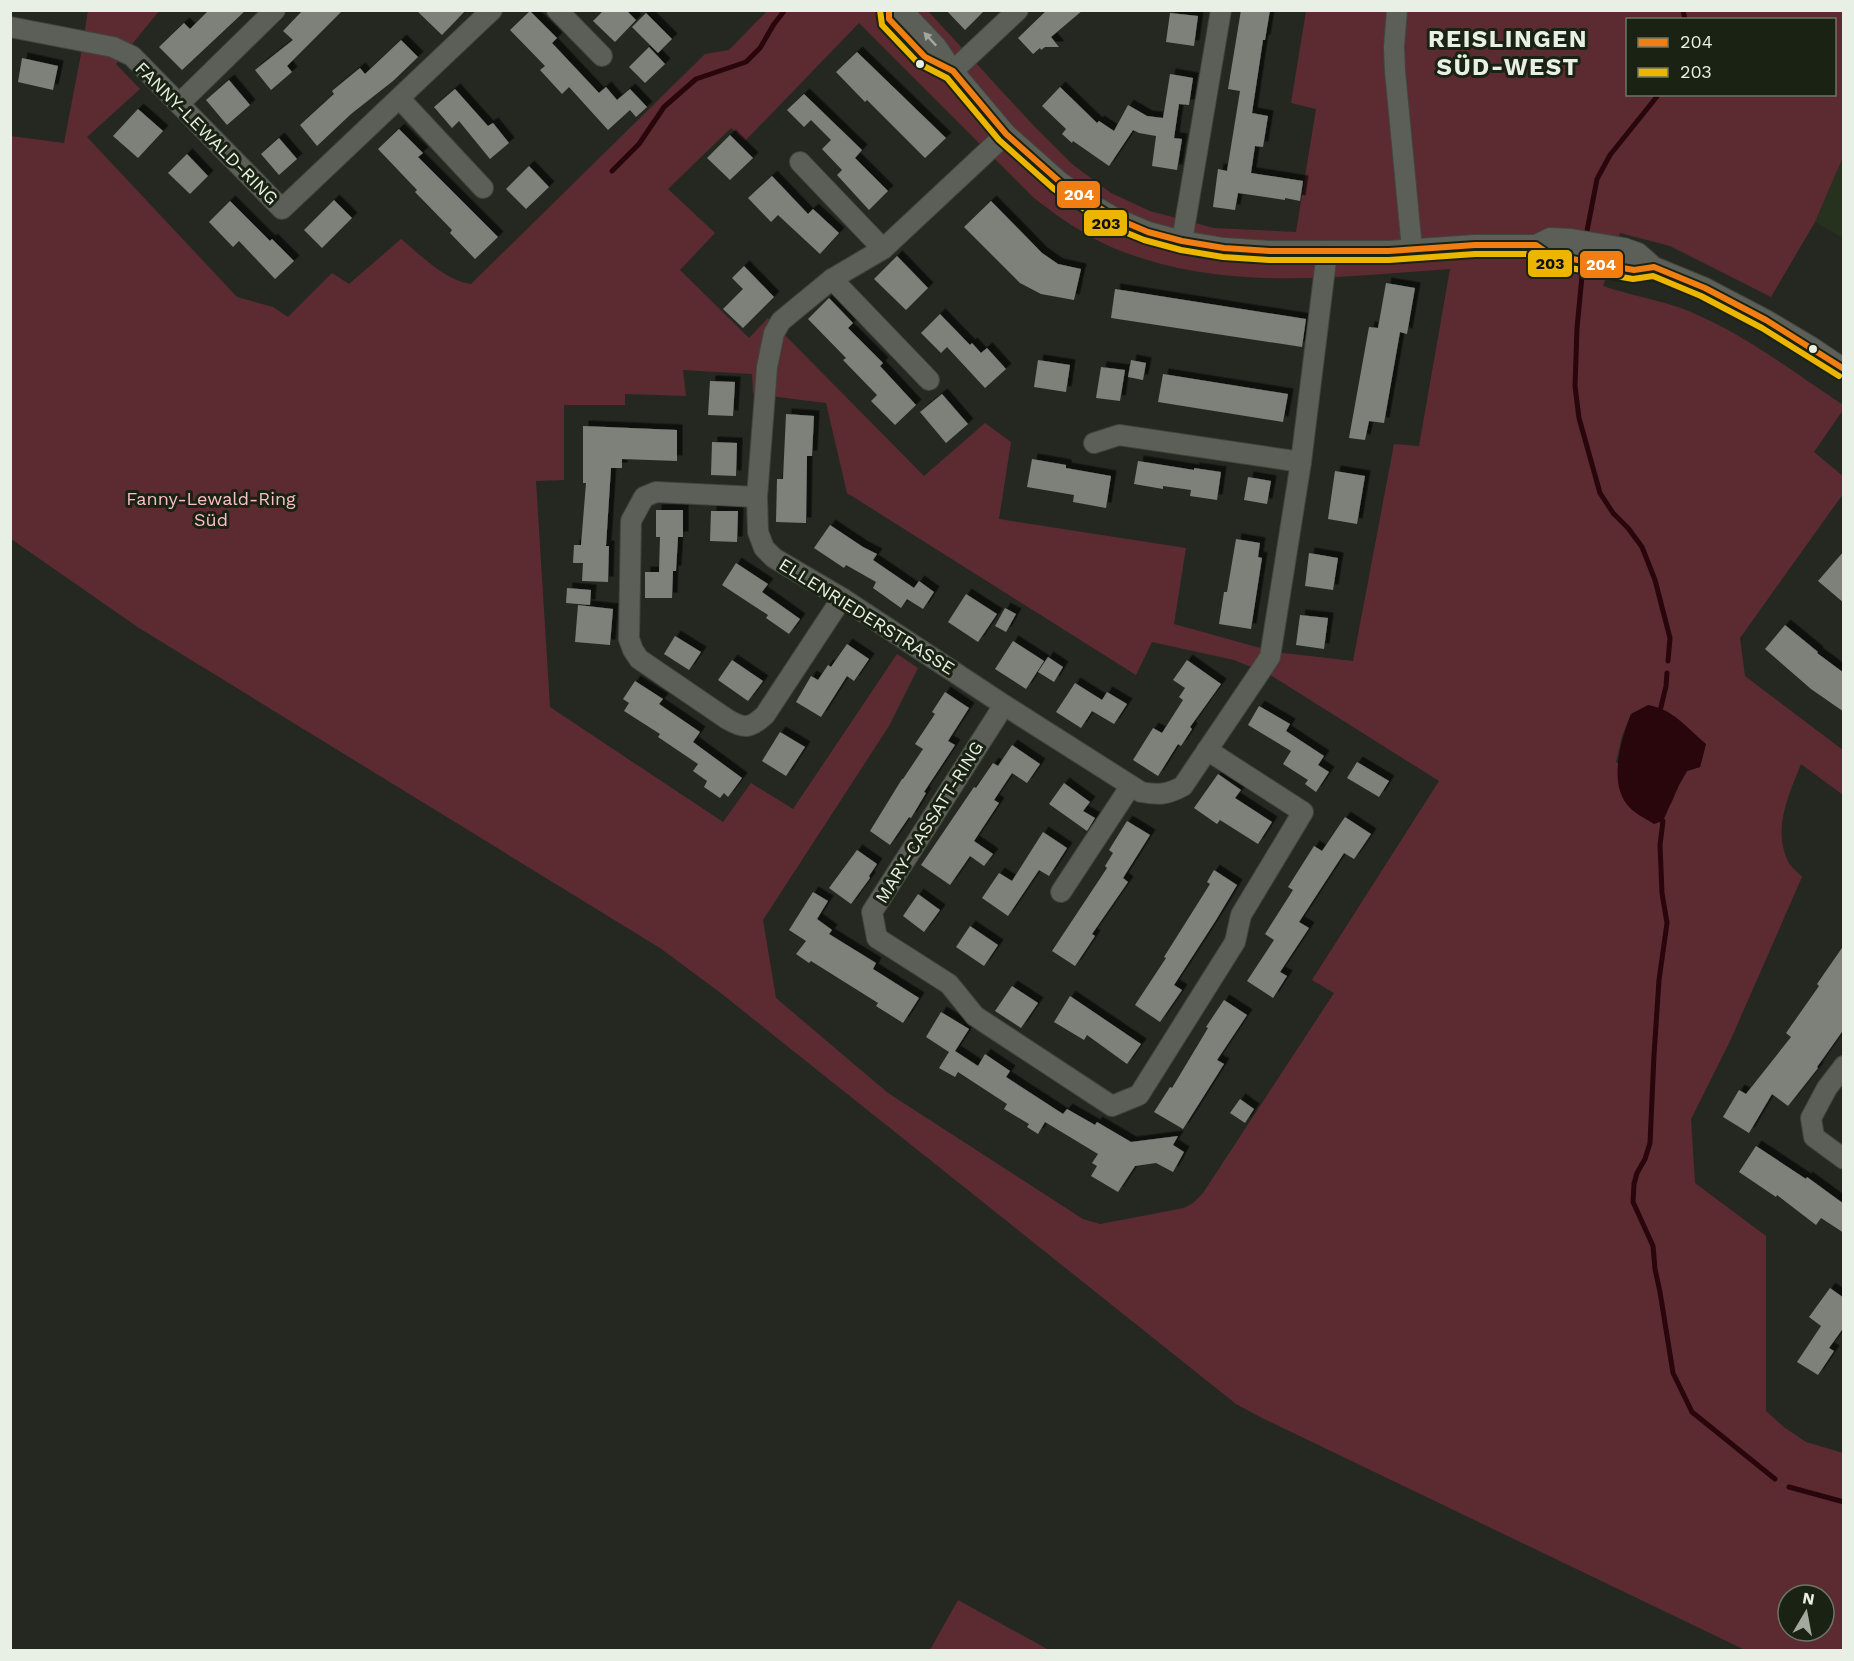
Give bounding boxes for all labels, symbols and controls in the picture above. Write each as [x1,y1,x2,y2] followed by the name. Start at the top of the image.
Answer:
[1626,18,1836,96] legend
[1428,25,1588,81] district label: REISLINGEN SÜD-WEST
[1680,31,1713,52] text: 204
[923,32,937,47] one-way arrow
[131,57,283,209] street label: FANNY-LEWALD-RING
[914,58,926,70] unlabelled marker
[1680,61,1712,82] text: 203
[1056,180,1101,209] line badge: 204
[1064,185,1094,204] text: 204
[1083,209,1128,237] line badge: 203
[1091,214,1121,233] text: 203
[1527,249,1573,278] line badge: 203
[1579,250,1624,279] line badge: 204
[1535,254,1565,273] text: 203
[1586,255,1616,274] text: 204
[1807,343,1819,355] unlabelled marker
[126,488,296,530] park label: Fanny-Lewald-Ring Süd
[775,553,959,679] street label: ELLENRIEDERSTRASSE
[871,737,987,907] street label: MARY-CASSATT-RING
[1776,1583,1836,1643] north arrow
[1801,1588,1816,1609] text: N

